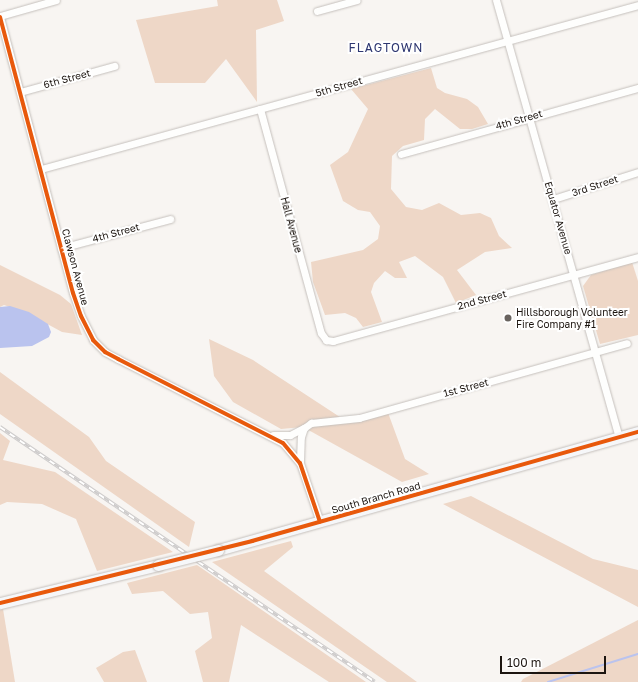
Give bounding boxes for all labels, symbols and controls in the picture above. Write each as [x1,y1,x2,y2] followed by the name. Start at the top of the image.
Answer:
[349,41,423,55] district label: FLAGTOWN
[42,67,92,91] street label: 6th Street
[314,75,364,99] street label: 5th Street
[494,108,544,132] street label: 4th Street
[570,173,620,199] street label: 3rd Street
[542,180,574,256] street label: Equator Avenue
[278,196,304,254] street label: Hall Avenue
[91,221,141,245] street label: 4th Street
[59,227,91,307] street label: Clawson Avenue
[456,288,508,312] street label: 2nd Street
[516,306,628,330] place label: Hillsborough Volunteer Fire Company #1
[503,313,513,323] marker: Hillsborough Volunteer Fire Company #1
[442,376,490,400] street label: 1st Street
[330,480,422,516] street label: South Branch Road
[502,648,608,674] scale bar
[507,655,541,670] text: 100 m

